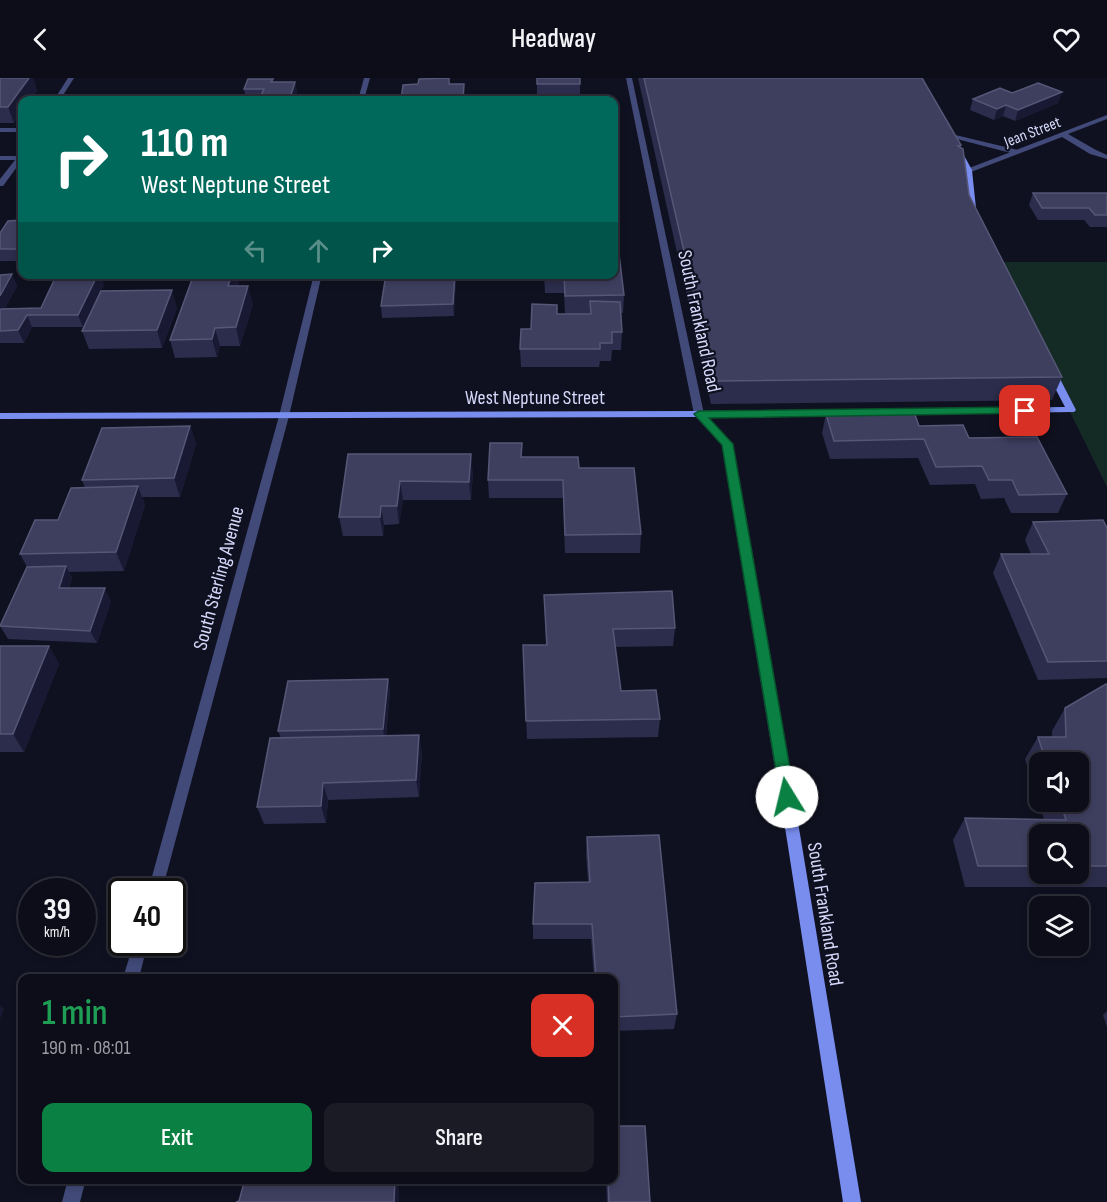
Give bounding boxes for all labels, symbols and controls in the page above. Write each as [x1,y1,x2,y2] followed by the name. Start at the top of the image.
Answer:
[24,23,57,56] icon: back
[511,23,596,55] text: Headway
[1050,23,1083,56] icon: heart
[1001,113,1064,152] street label: Jean Street
[141,118,228,169] text: 110 m
[42,120,120,198] icon: right
[141,169,330,201] text: West Neptune Street
[239,234,272,267] icon: left
[302,234,335,267] icon: ahead
[365,234,398,267] icon: right
[672,248,726,395] street label: South Frankland Road
[999,385,1050,436] pin
[465,386,605,410] street label: West Neptune Street
[1008,394,1041,427] icon: arrive
[188,504,250,653] street label: South Sterling Avenue
[1029,752,1089,956] map controls
[1029,752,1089,812] button: sound
[755,765,819,829] position arrow
[1029,824,1089,884] button: search
[802,841,848,988] street label: South Frankland Road
[108,878,186,956] speed limit sign: 40
[43,892,71,928] text: 39
[1029,896,1089,956] button: layers
[44,923,70,942] text: km/h
[42,992,107,1035] text: 1 min
[531,994,594,1057] button: close
[42,1036,131,1060] text: 190 m · 08:01
[42,1103,312,1172] button: Exit
[324,1103,594,1172] button: Share

